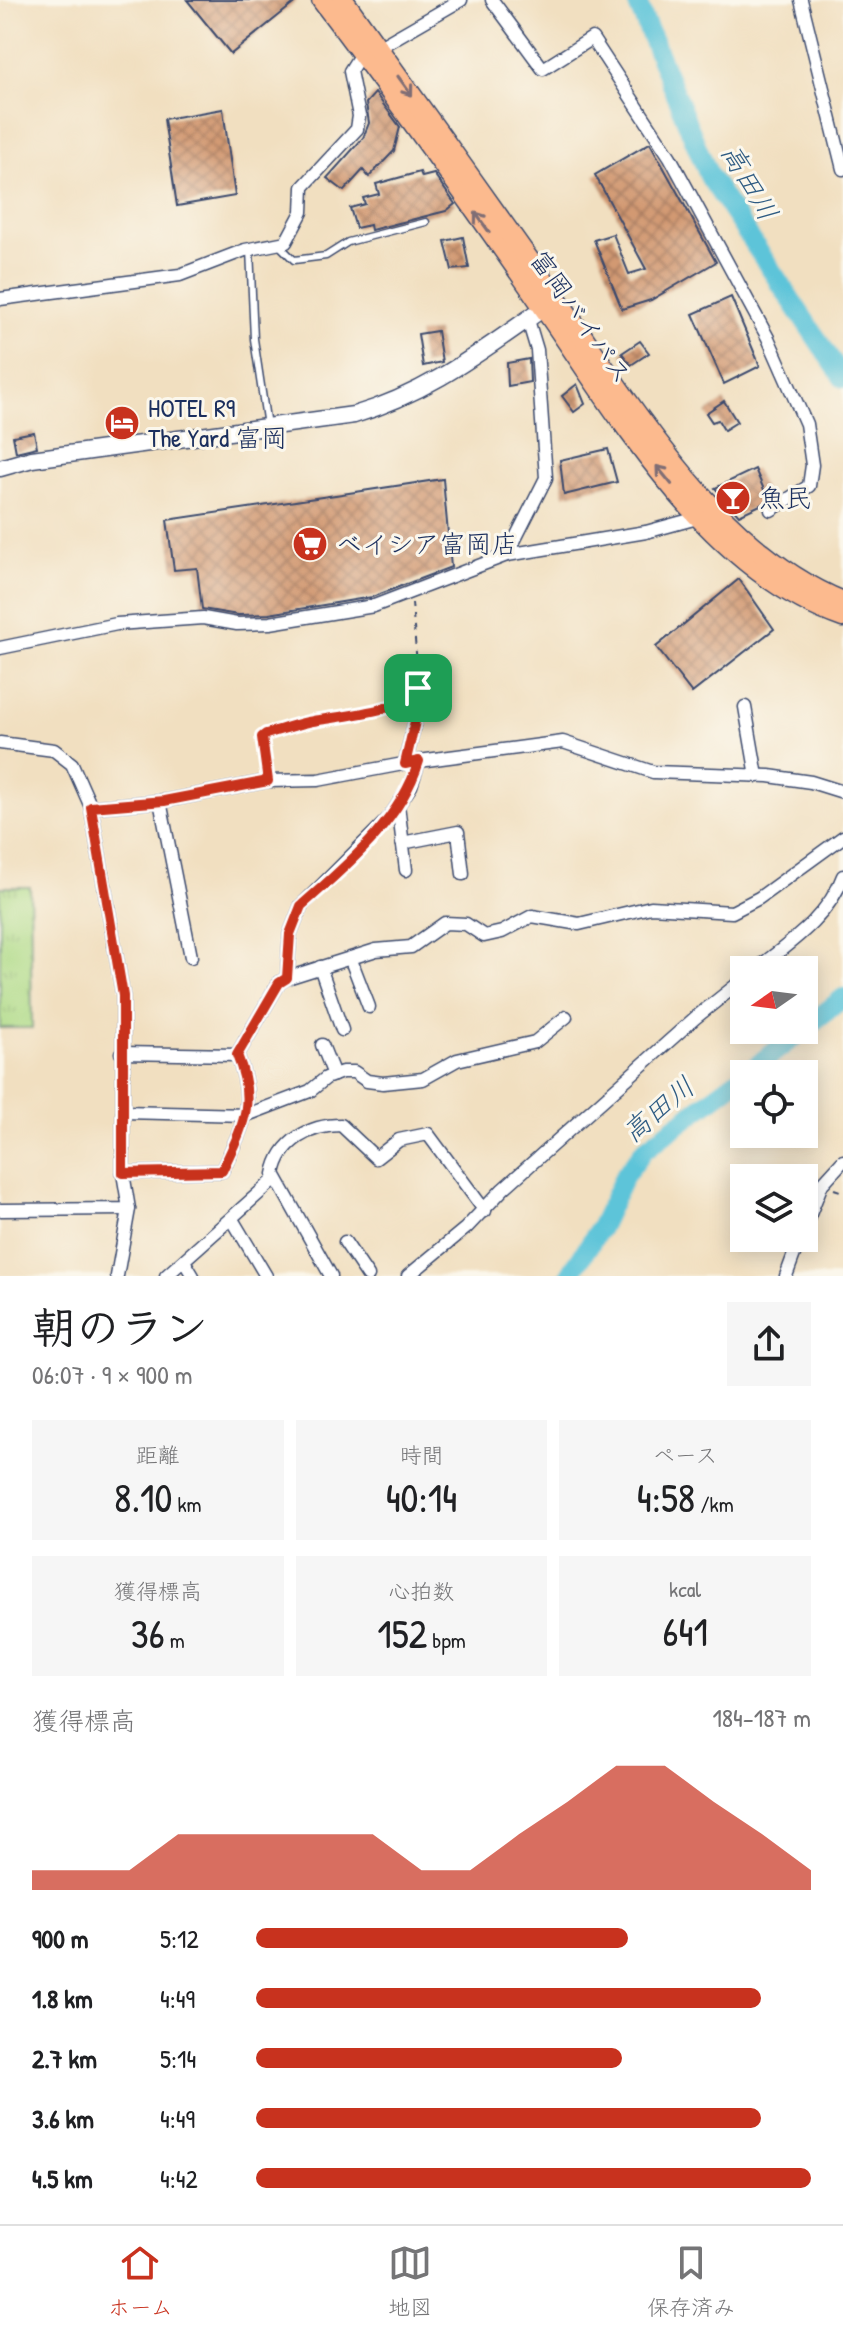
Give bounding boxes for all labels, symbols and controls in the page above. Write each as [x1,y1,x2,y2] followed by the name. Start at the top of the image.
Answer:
[397,75,413,97] one-way arrow
[713,136,787,228] water label: 高田川
[474,212,491,233] one-way arrow
[522,243,640,390] street label: 富岡バイパス
[148,390,287,455] place label: HOTEL R9 The Yard 富岡
[103,404,141,442] hotel icon: HOTEL R9 The Yard 富岡
[656,465,673,486] one-way arrow
[714,479,752,517] bar icon: 魚民
[759,480,811,515] place label: 魚民
[291,525,329,563] supermarket icon: ベイシア富岡店
[336,526,517,561] place label: ベイシア富岡店
[384,654,452,722] pin
[396,666,440,710] icon: arrive
[730,956,818,1044] north arrow
[730,956,818,1252] map controls
[730,1060,818,1148] button: locate
[614,1067,702,1151] water label: 高田川
[730,1164,818,1252] button: layers
[32,1297,208,1357] text: 朝のラン
[727,1302,811,1386] button: share
[32,1357,192,1392] text: 06:07 · 9 × 900 m
[136,1440,180,1470] text: 距離
[399,1440,444,1470] text: 時間
[653,1440,718,1470] text: ペース
[114,1470,172,1524] text: 8.10
[386,1470,457,1524] text: 40:14
[637,1470,695,1524] text: 4:58
[172,1489,202,1519] text: km
[695,1489,734,1519] text: /km
[669,1574,701,1604] text: kcal
[114,1576,202,1606] text: 獲得標高
[388,1576,455,1606] text: 心拍数
[662,1604,708,1658] text: 641
[131,1606,165,1660] text: 36
[377,1606,427,1660] text: 152
[165,1625,185,1655] text: m
[427,1625,466,1655] text: bpm
[712,1700,811,1735] text: 184–187 m
[32,1703,136,1738] text: 獲得標高
[32,1921,89,1956] text: 900 m
[160,1921,199,1956] text: 5:12
[32,1981,93,2016] text: 1.8 km
[160,1981,195,2016] text: 4:49
[32,2041,97,2076] text: 2.7 km
[160,2041,196,2076] text: 5:14
[32,2101,94,2136] text: 3.6 km
[160,2101,195,2136] text: 4:49
[32,2161,93,2196] text: 4.5 km
[160,2161,198,2196] text: 4:42
[108,2241,173,2322] tab: ホーム
[388,2241,432,2322] tab: 地図
[647,2241,735,2322] tab: 保存済み

